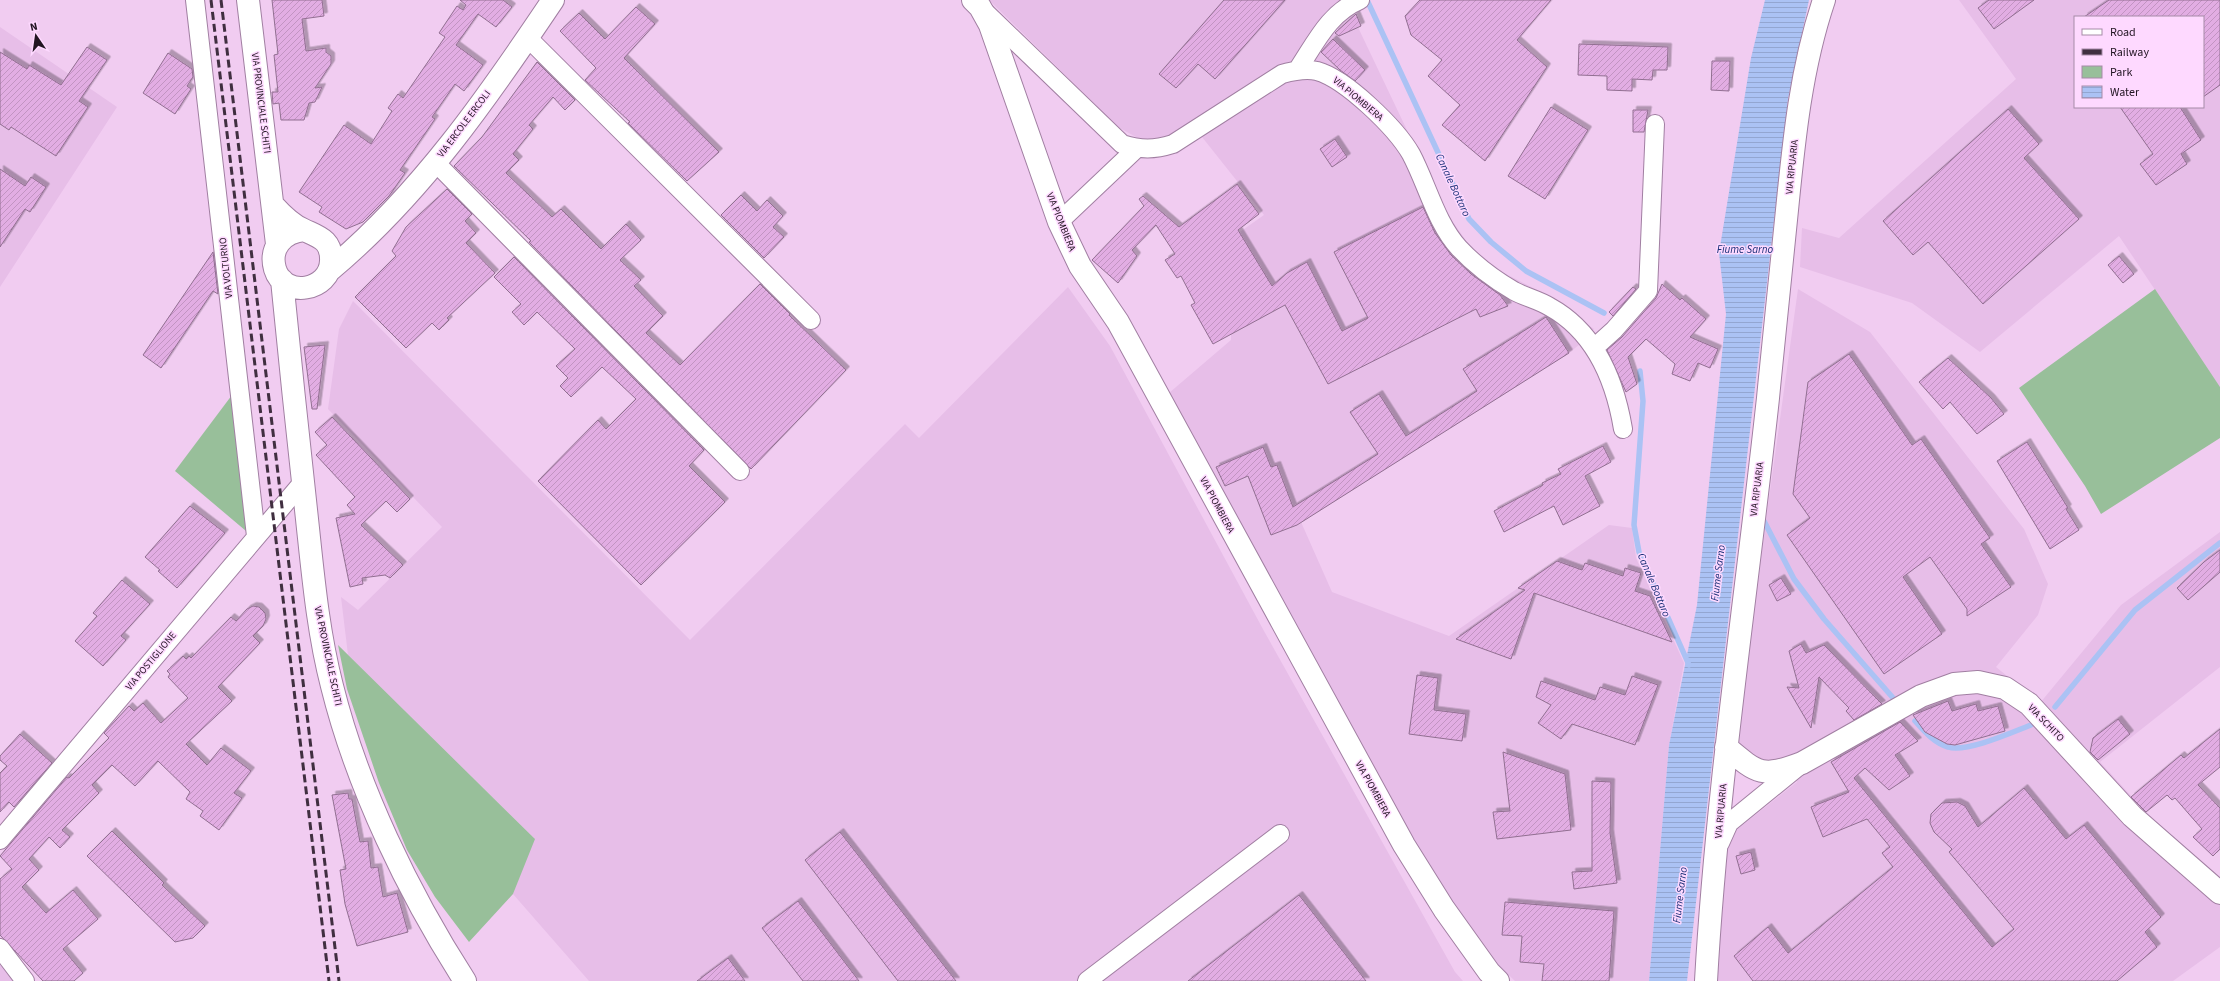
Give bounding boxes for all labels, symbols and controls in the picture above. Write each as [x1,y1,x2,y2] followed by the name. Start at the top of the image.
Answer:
[16,16,56,56] north arrow
[2074,16,2204,108] legend
[29,19,39,35] text: N
[2110,24,2136,41] text: Road
[2110,44,2149,61] text: Railway
[248,52,274,154] street label: VIA PROVINCIALE SCHITI
[2110,64,2132,81] text: Park
[1330,74,1387,125] street label: VIA PIOMBIERA
[2110,84,2140,101] text: Water
[434,87,494,161] street label: VIA ERCOLE ERCOLI
[1782,139,1802,195] street label: VIA RIPUARIA
[1432,151,1474,219] water label: Canale Bottaro
[1043,191,1079,254] street label: VIA PIOMBIERA
[216,236,236,299] street label: VIA VOLTURNO
[1717,242,1774,257] water label: Fiume Sarno
[1747,460,1767,517] street label: VIA RIPUARIA
[1196,474,1238,536] street label: VIA PIOMBIERA
[1707,544,1729,602] water label: Fiume Sarno
[1634,551,1674,620] water label: Canale Bottaro
[311,605,345,707] street label: VIA PROVINCIALE SCHITI
[122,629,180,693] street label: VIA POSTIGLIONE
[2025,701,2068,745] street label: VIA SCHITO
[1352,758,1394,820] street label: VIA PIOMBIERA
[1712,783,1730,839] street label: VIA RIPUARIA
[1669,866,1691,924] water label: Fiume Sarno

